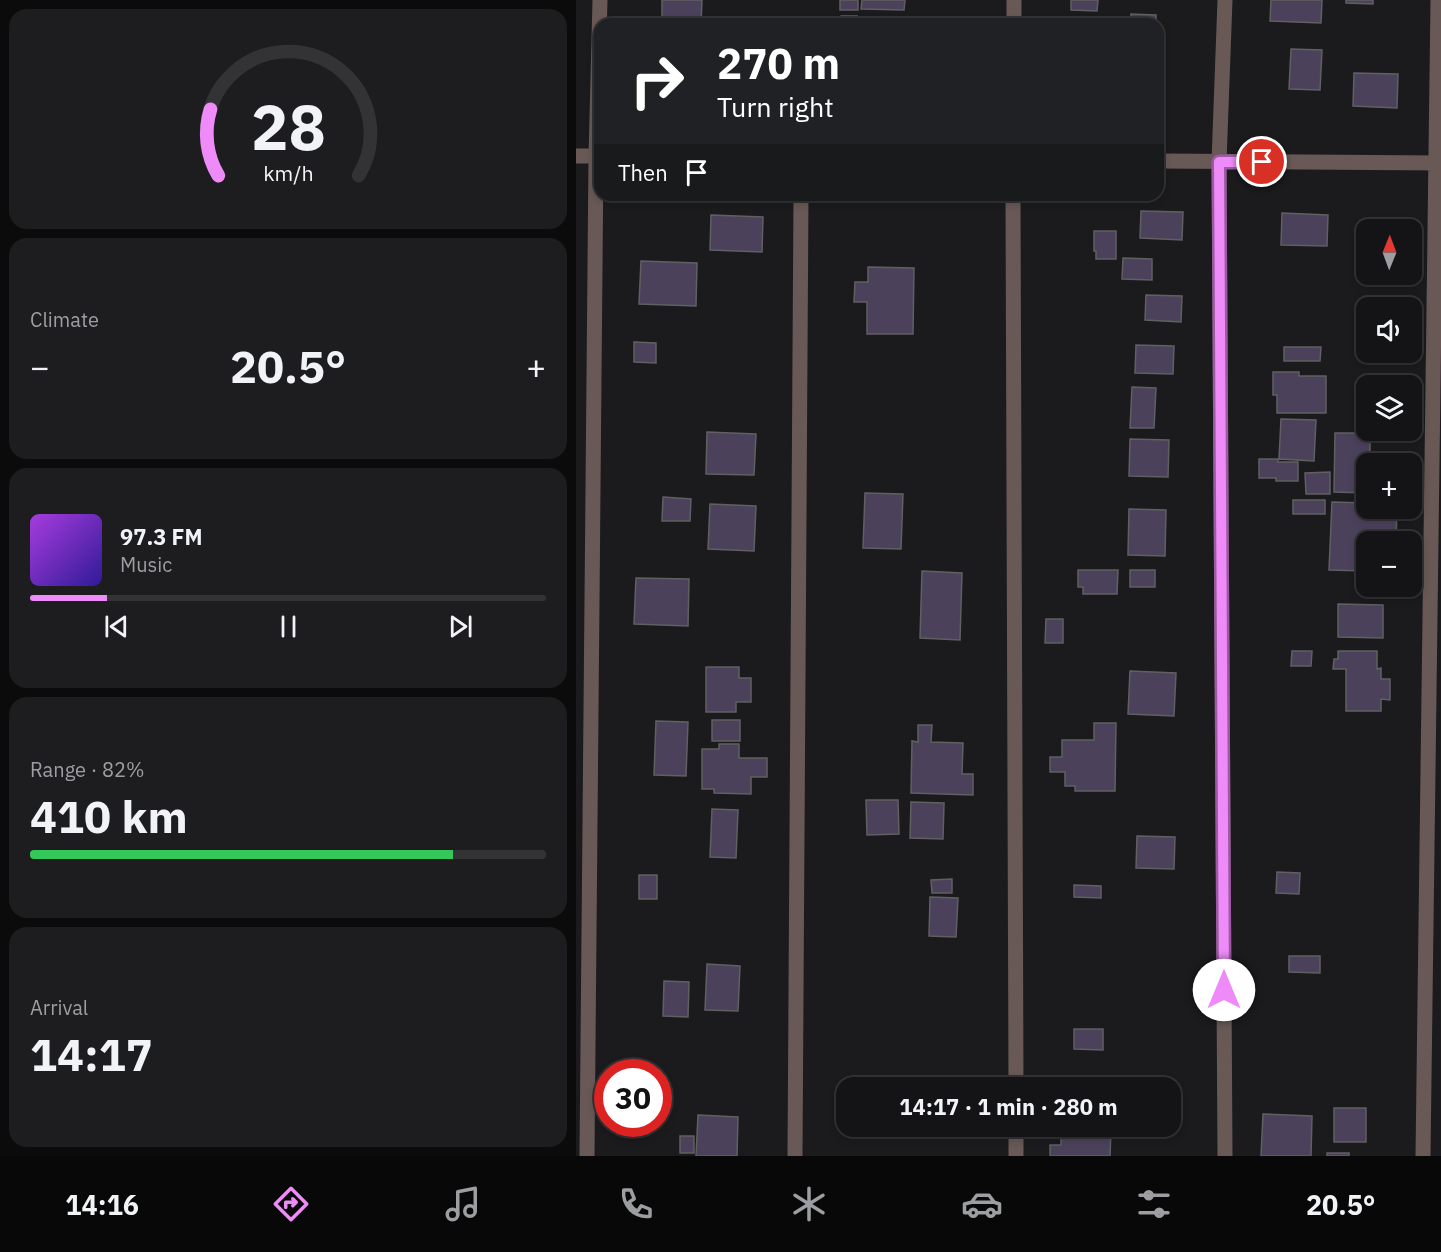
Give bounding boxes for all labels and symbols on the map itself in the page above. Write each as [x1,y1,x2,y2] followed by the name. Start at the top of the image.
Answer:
[1236,136,1287,187] pin
[1356,219,1422,285] north arrow
[1192,958,1256,1022] position arrow
[594,1059,672,1137] speed limit sign: 30

